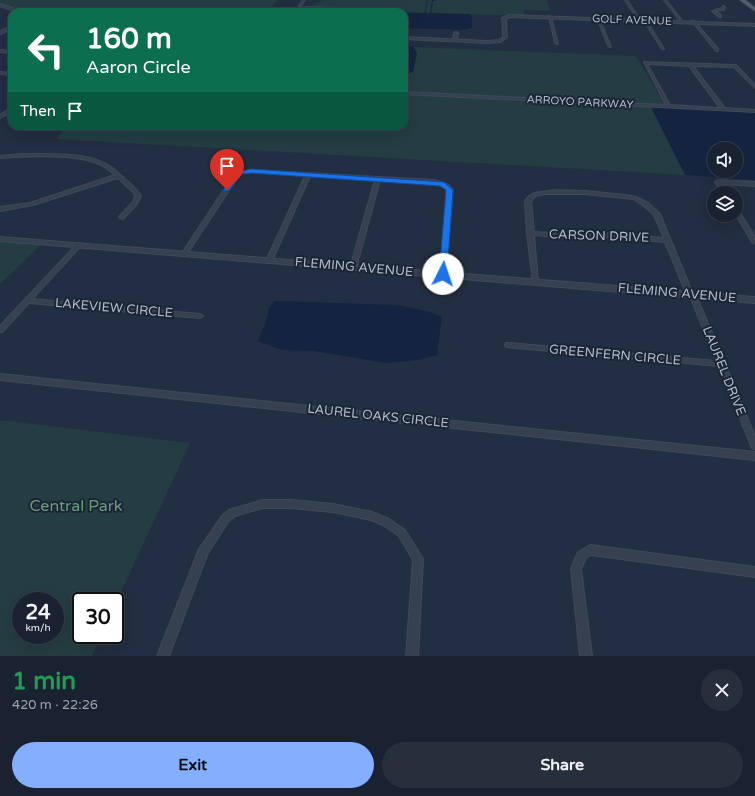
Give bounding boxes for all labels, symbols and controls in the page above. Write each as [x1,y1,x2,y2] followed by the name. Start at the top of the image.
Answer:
[592,12,672,28] street label: GOLF AVENUE
[86,22,172,56] text: 160 m
[20,24,72,76] icon: left
[86,56,191,78] text: Aaron Circle
[526,93,634,111] street label: ARROYO PARKWAY
[64,100,86,122] icon: arrive
[20,102,56,120] text: Then
[707,142,743,222] map controls
[707,142,743,178] button: sound
[210,149,244,190] pin
[216,155,238,177] icon: arrive
[707,186,743,222] button: layers
[549,226,649,246] street label: CARSON DRIVE
[422,253,464,295] position arrow
[294,254,414,280] street label: FLEMING AVENUE
[617,280,737,306] street label: FLEMING AVENUE
[54,295,174,321] street label: LAKEVIEW CIRCLE
[699,324,749,418] street label: LAUREL DRIVE
[548,341,682,369] street label: GREENFERN CIRCLE
[307,401,449,431] street label: LAUREL OAKS CIRCLE
[29,496,123,516] park label: Central Park
[72,592,124,644] speed limit sign: 30
[25,601,51,625] text: 24
[25,622,51,634] text: km/h
[12,667,76,696] text: 1 min
[701,669,743,711] button: close
[12,697,98,713] text: 420 m · 22:26
[12,742,374,788] button: Exit
[382,742,743,788] button: Share

